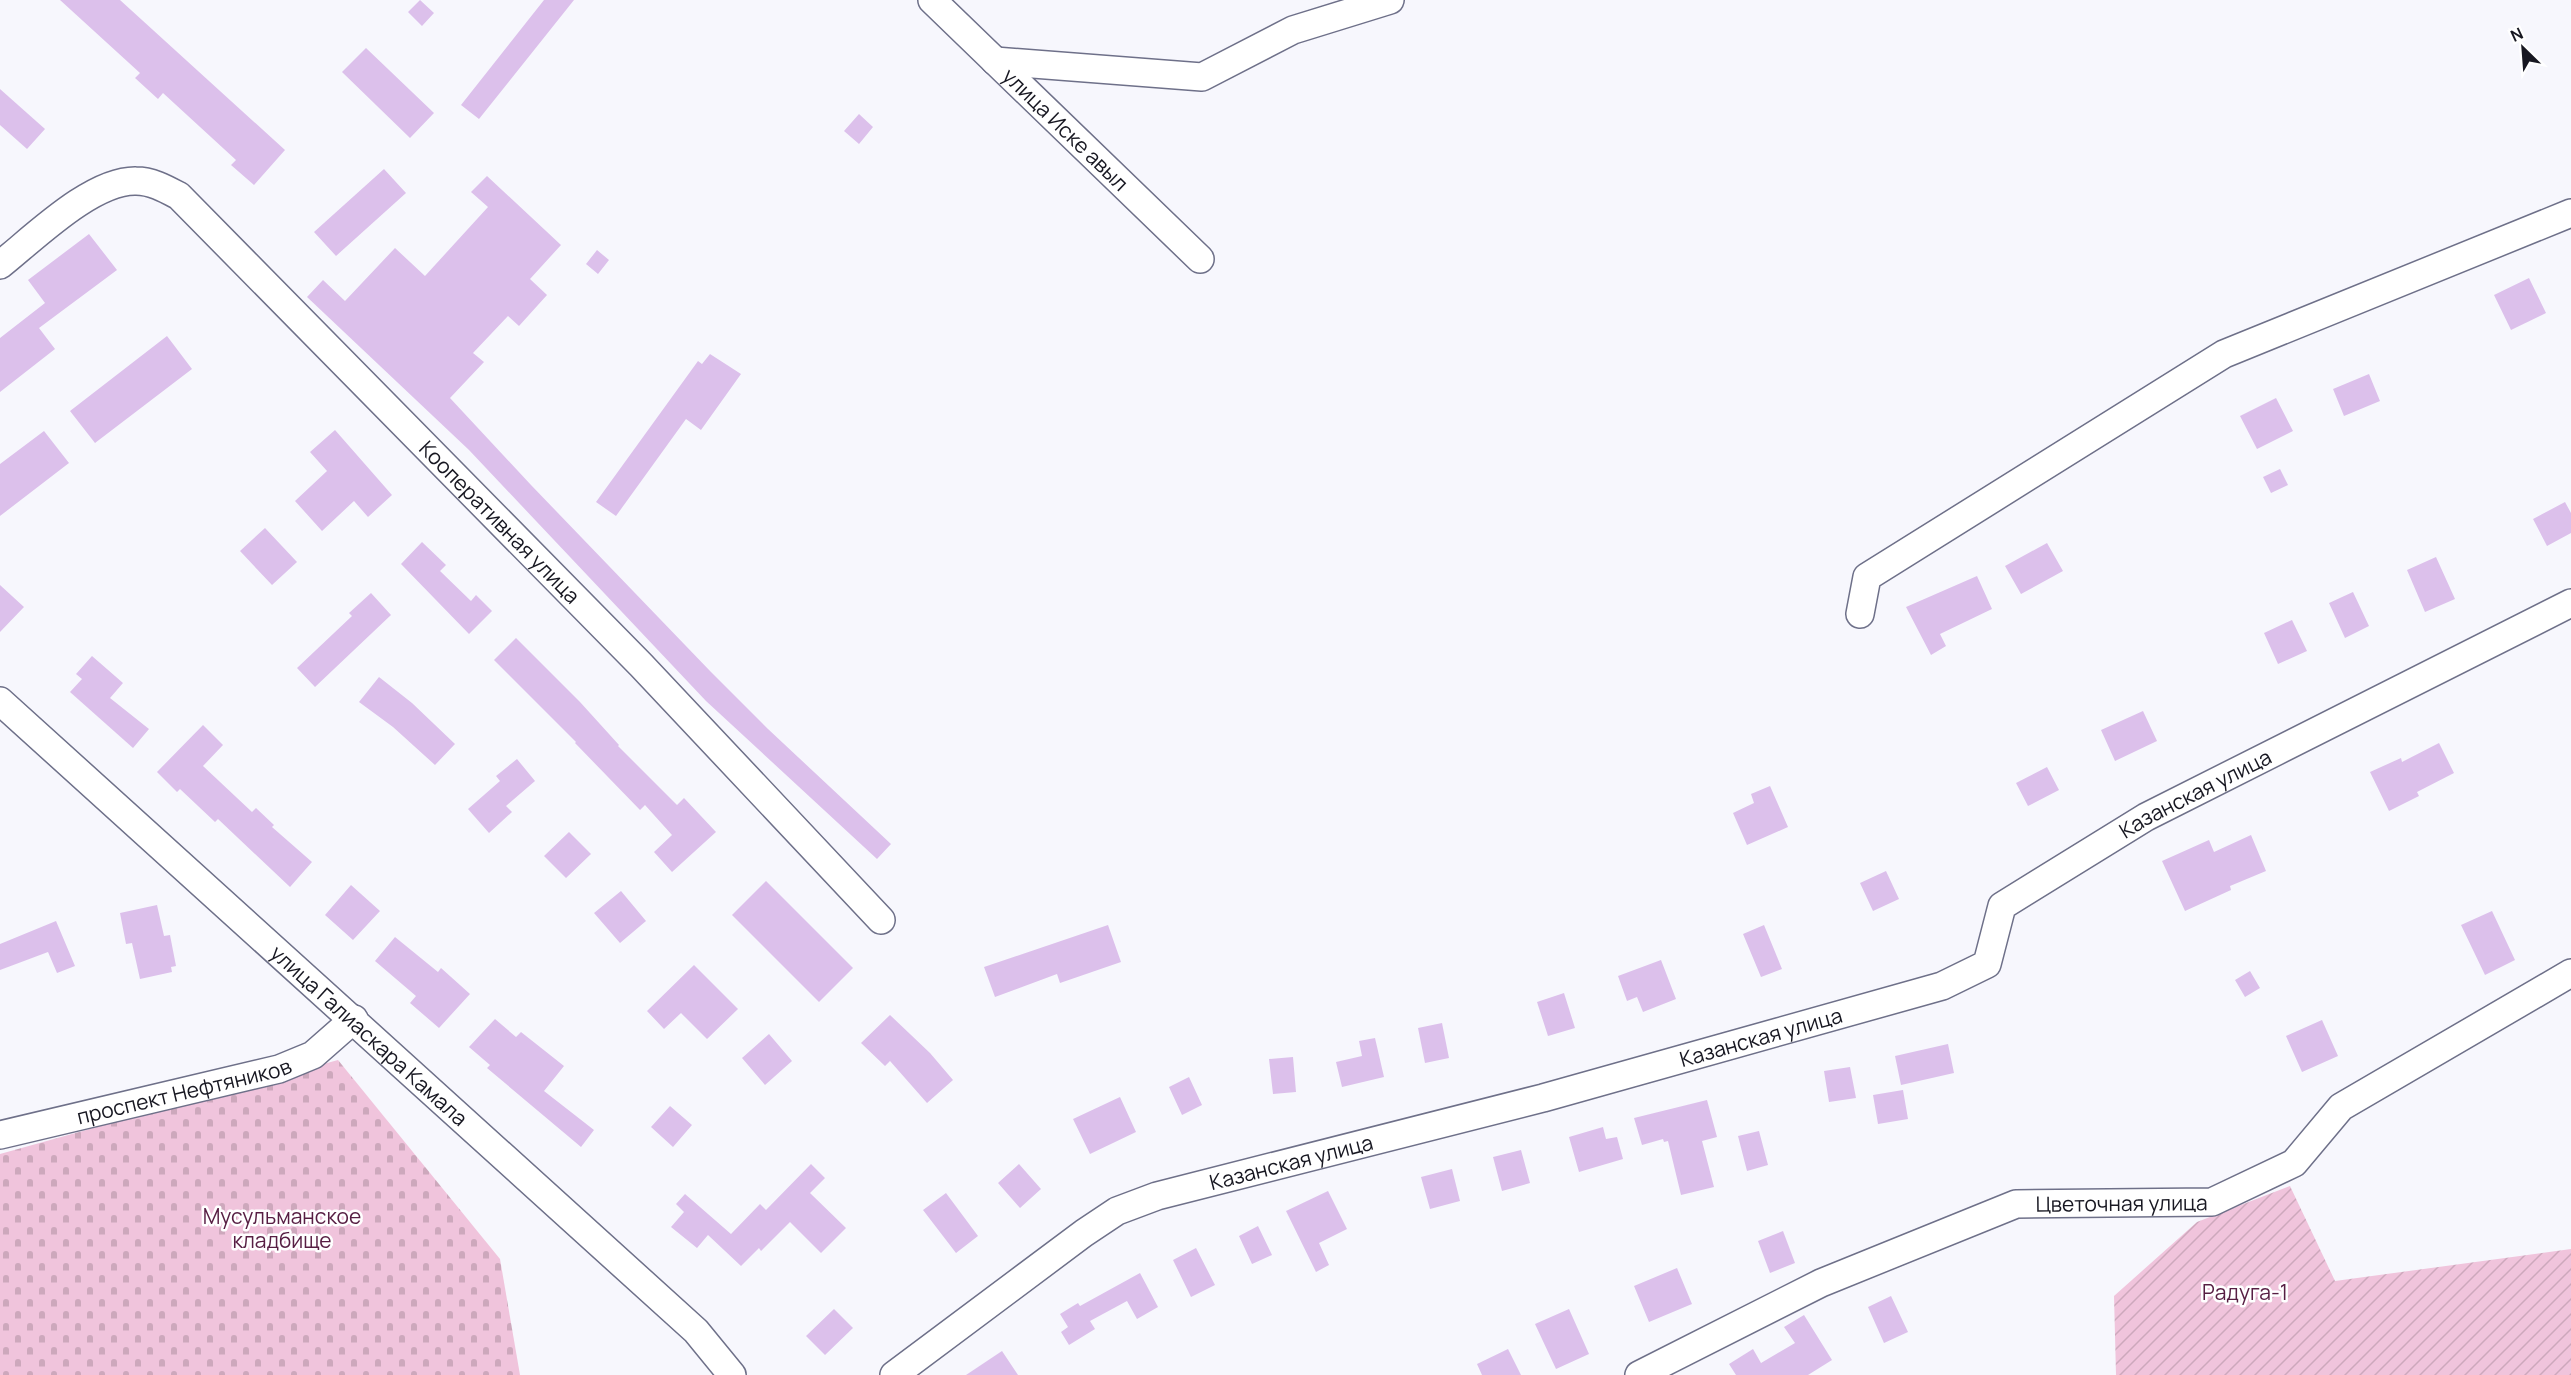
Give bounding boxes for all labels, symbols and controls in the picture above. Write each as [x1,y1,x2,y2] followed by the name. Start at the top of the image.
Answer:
[2493,18,2553,78] north arrow
[2507,22,2527,47] text: N
[997,62,1135,197] street label: улица Иске авыл
[414,434,586,609] street label: Кооперативная улица
[2114,742,2276,844] street label: Казанская улица
[265,939,474,1132] street label: улица Галиаскара Камала
[1676,1001,1845,1073] street label: Казанская улица
[74,1051,295,1130] street label: проспект Нефтяников
[1206,1128,1376,1196] street label: Казанская улица
[2036,1188,2208,1218] street label: Цветочная улица
[203,1202,361,1254] park label: Мусульманское кладбище
[2202,1278,2288,1306] park label: Радуга-1

